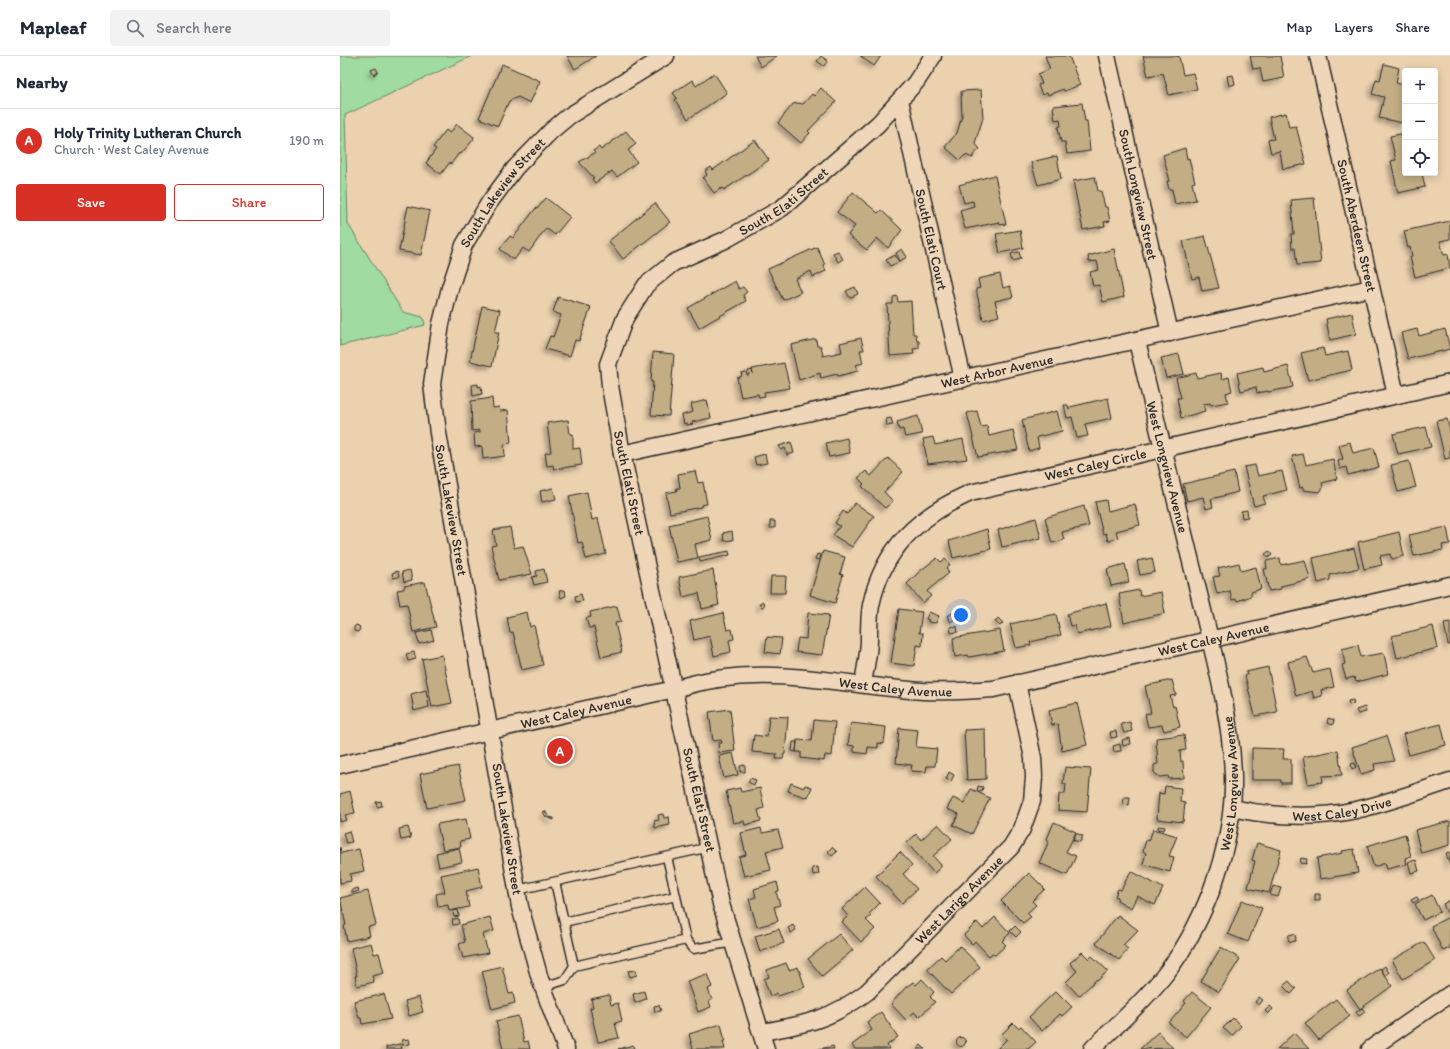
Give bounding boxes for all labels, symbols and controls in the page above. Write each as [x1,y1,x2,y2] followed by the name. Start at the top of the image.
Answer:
[110,10,390,46] search box
[20,16,86,39] text: Mapleaf
[124,17,146,39] icon: search
[156,19,232,37] text: Search here
[1287,19,1312,36] text: Map
[1334,19,1373,36] text: Layers
[1395,19,1430,36] text: Share
[1402,68,1438,176] map controls
[1402,68,1438,104] button: +
[16,72,68,92] text: Nearby
[1402,104,1438,140] button: −
[54,124,241,142] text: Holy Trinity Lutheran Church
[1115,127,1162,262] street label: South Longview Street
[25,133,33,148] text: A
[289,133,324,148] text: 190 m
[456,134,549,251] street label: South Lakeview Street
[1402,140,1438,176] button: locate
[54,142,209,157] text: Church · West Caley Avenue
[1333,157,1381,294] street label: South Aberdeen Street
[736,163,832,239] street label: South Elati Street
[16,184,166,221] button: Save
[174,184,324,221] button: Share
[912,187,951,292] street label: South Elati Court
[939,350,1055,392] street label: West Arbor Avenue
[1142,399,1192,535] street label: West Longview Avenue
[610,429,648,537] street label: South Elati Street
[431,443,471,577] street label: South Lakeview Street
[1043,444,1148,484] street label: West Caley Circle
[951,605,971,625] your location
[1156,618,1271,660] street label: West Caley Avenue
[838,673,953,700] street label: West Caley Avenue
[519,690,634,732] street label: West Caley Avenue
[1216,715,1242,853] street label: West Longview Avenue
[547,736,573,766] pin: A
[679,746,719,854] street label: South Elati Street
[488,762,526,896] street label: South Lakeview Street
[1292,792,1394,824] street label: West Caley Drive
[911,852,1007,947] street label: West Larigo Avenue

